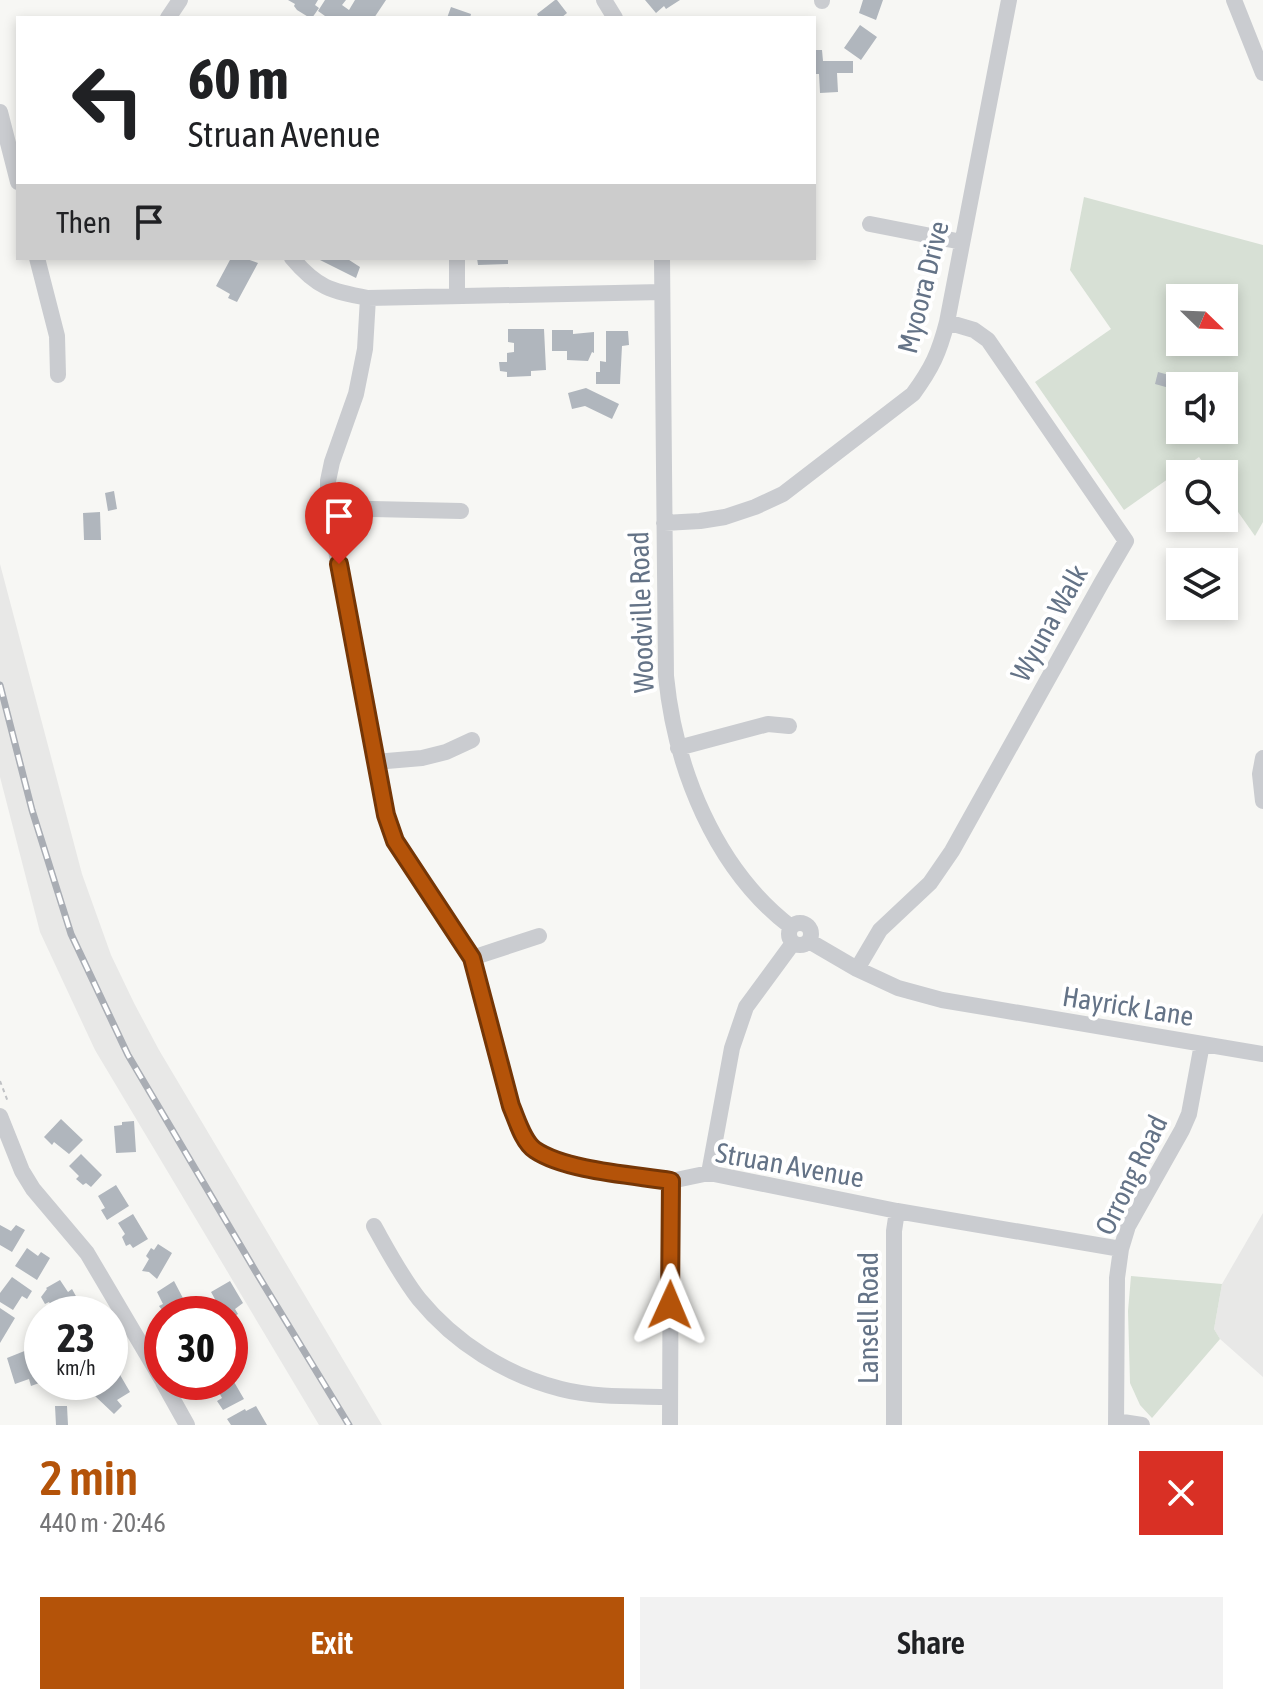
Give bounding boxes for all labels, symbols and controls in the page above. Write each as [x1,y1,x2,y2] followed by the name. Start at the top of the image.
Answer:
[188,47,289,111] text: 60 m
[56,48,160,152] icon: left
[188,113,380,155] text: Struan Avenue
[127,200,171,244] icon: arrive
[56,205,111,239] text: Then
[891,218,955,356] street label: Myoora Drive
[1166,284,1238,356] north arrow
[1166,284,1238,620] map controls
[1166,372,1238,444] button: sound
[1166,460,1238,532] button: search
[305,482,373,564] pin
[317,494,361,538] icon: arrive
[622,531,660,693] street label: Woodville Road
[1166,548,1238,620] button: layers
[1004,559,1094,687] street label: Wyuna Walk
[1060,980,1196,1032] street label: Hayrick Lane
[1088,1110,1174,1240] street label: Orrong Road
[714,1136,866,1194] street label: Struan Avenue
[852,1252,884,1384] street label: Lansell Road
[628,1263,712,1347] position arrow
[144,1296,248,1400] speed limit sign: 30
[57,1315,95,1360] text: 23
[56,1356,96,1379] text: km/h
[40,1450,138,1505] text: 2 min
[1139,1451,1223,1535] button: close
[40,1508,166,1538] text: 440 m · 20:46
[40,1597,624,1689] button: Exit
[640,1597,1223,1689] button: Share

